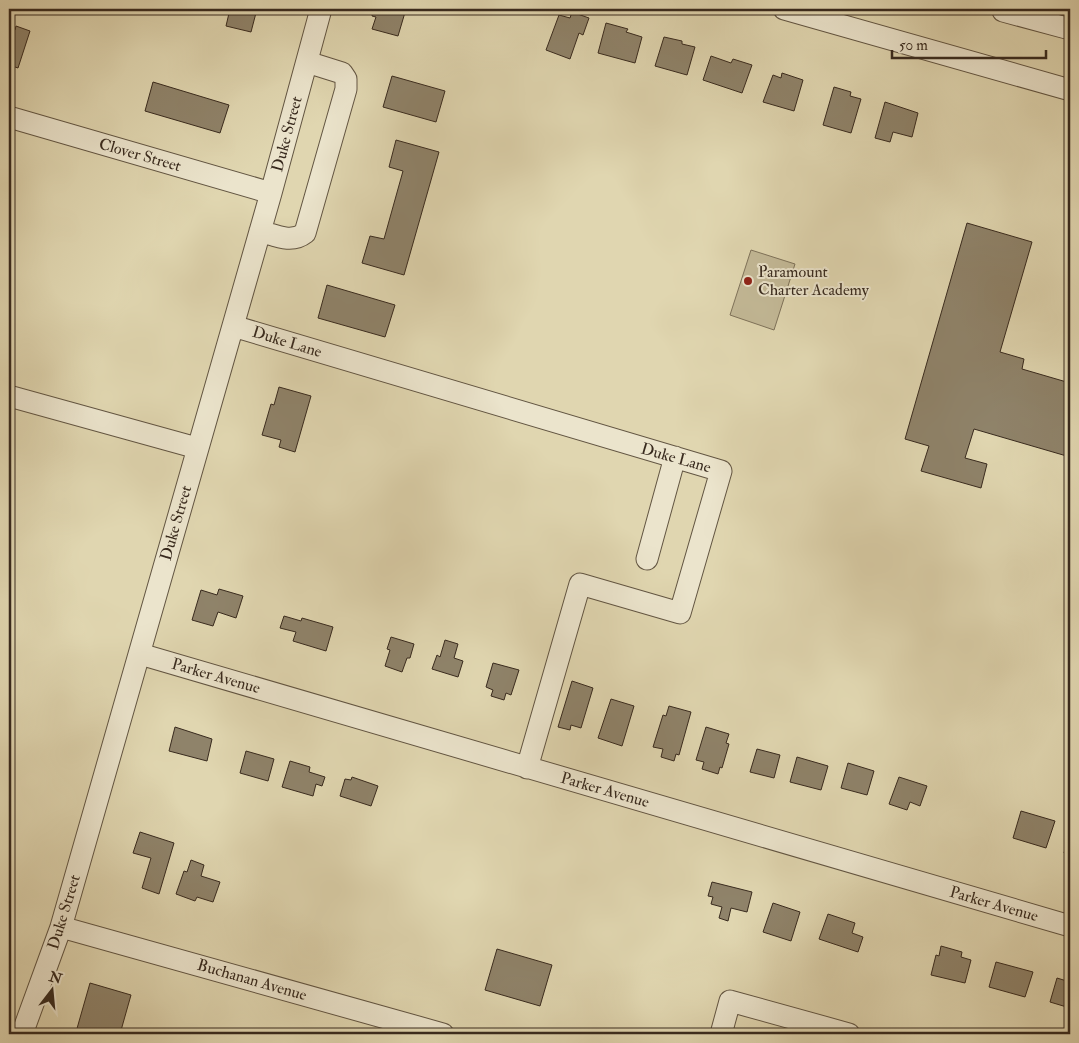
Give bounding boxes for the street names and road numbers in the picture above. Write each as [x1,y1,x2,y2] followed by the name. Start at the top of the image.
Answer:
[267,94,307,174] street label: Duke Street
[97,134,183,176] street label: Clover Street
[250,322,325,362] street label: Duke Lane
[639,438,714,478] street label: Duke Lane
[156,483,196,563] street label: Duke Street
[169,654,263,698] street label: Parker Avenue
[558,768,652,812] street label: Parker Avenue
[43,872,85,952] street label: Duke Street
[947,882,1041,926] street label: Parker Avenue
[195,955,309,1005] street label: Buchanan Avenue

